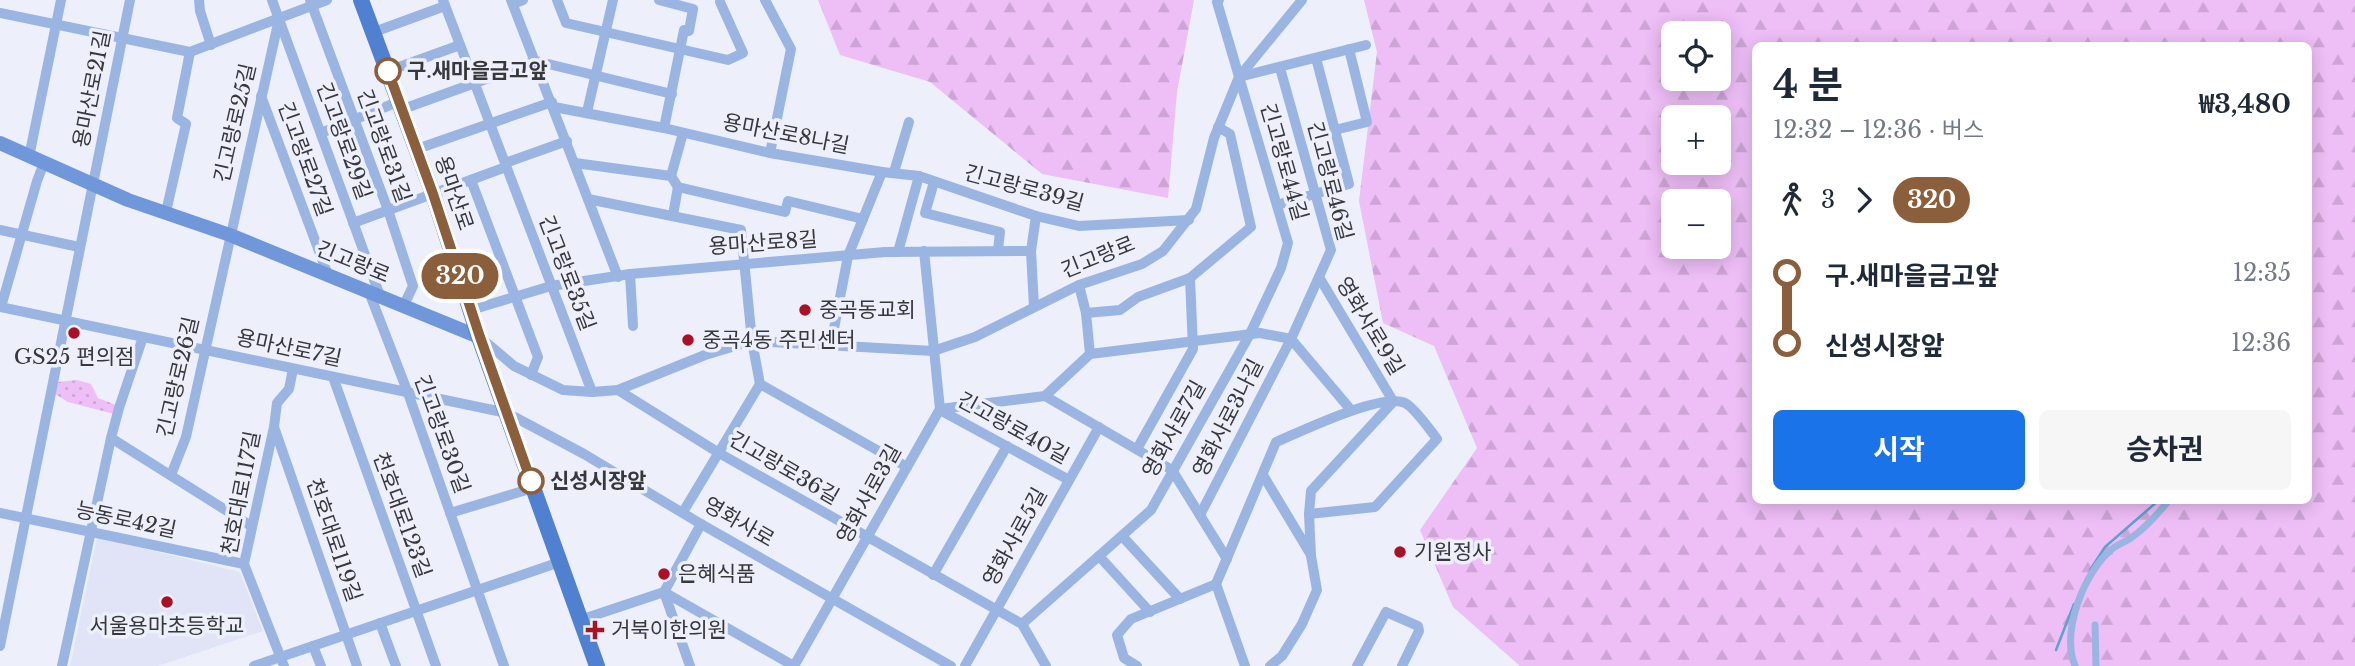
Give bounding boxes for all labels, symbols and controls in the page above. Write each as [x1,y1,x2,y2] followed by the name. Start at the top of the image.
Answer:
[1661,21,1731,259] map controls
[1661,21,1731,91] button: locate
[68,28,116,150] street label: 용마산로21길
[375,58,401,84] marker: 구.새마을금고앞
[407,58,548,84] place label: 구.새마을금고앞
[209,61,261,185] street label: 긴고랑로25길
[1773,61,1843,108] text: 4 분
[311,79,377,203] street label: 긴고랑로29길
[351,86,417,206] street label: 긴고랑로31길
[2199,88,2291,120] text: ₩3,480
[272,98,338,220] street label: 긴고랑로27길
[1255,100,1313,224] street label: 긴고랑로44길
[1661,105,1731,175] button: +
[720,109,852,159] street label: 용마산로8나길
[1773,116,1984,144] text: 12:32 – 12:36 · 버스
[1302,119,1358,243] street label: 긴고랑로46길
[429,152,479,234] street label: 용마산로
[961,160,1087,216] street label: 긴고랑로39길
[1773,181,1811,219] icon: walk
[1845,181,1883,219] icon: forward
[1907,185,1956,214] text: 320
[1821,186,1835,214] text: 3
[1661,189,1731,259] button: −
[533,212,601,334] street label: 긴고랑로35길
[708,226,818,260] street label: 용마산로8길
[1057,230,1139,284] street label: 긴고랑로
[312,235,394,289] street label: 긴고랑로
[420,253,500,299] line badge: 320
[2233,259,2291,287] text: 12:35
[1825,260,1999,292] text: 구.새마을금고앞
[435,261,485,290] text: 320
[1331,272,1409,380] street label: 영화사로9길
[819,297,916,323] place label: 중곡동교회
[797,302,813,318] marker: 중곡동교회
[151,314,205,440] street label: 긴고랑로26길
[234,324,344,372] street label: 용마산로7길
[66,325,82,341] marker: GS25 편의점
[702,327,856,353] place label: 중곡4동 주민센터
[2231,329,2291,357] text: 12:36
[1825,330,1945,362] text: 신성시장앞
[680,332,696,348] marker: 중곡4동 주민센터
[14,344,134,370] place label: GS25 편의점
[1187,355,1269,481] street label: 영화사로3나길
[408,371,476,497] street label: 긴고랑로30길
[1137,376,1211,482] street label: 영화사로7길
[953,387,1073,469] street label: 긴고랑로40길
[1773,410,2025,490] button: 시작
[2039,410,2291,490] button: 승차권
[724,426,844,510] street label: 긴고랑로36길
[216,429,266,557] street label: 천호대로117길
[831,440,907,548] street label: 영화사로3길
[367,449,437,581] street label: 천호대로123길
[518,468,544,494] marker: 신성시장앞
[550,468,647,494] place label: 신성시장앞
[301,475,367,605] street label: 천호대로119길
[977,483,1053,591] street label: 영화사로5길
[699,491,779,553] street label: 영화사로
[73,497,179,543] street label: 능동로42길
[1414,539,1491,565] place label: 기원정사
[1392,544,1408,560] marker: 기원정사
[678,561,755,587] place label: 은혜식품
[656,566,672,582] marker: 은혜식품
[159,594,175,610] marker: 서울용마초등학교
[90,613,244,639] place label: 서울용마초등학교
[611,617,727,643] place label: 거북이한의원
[585,620,605,640] marker: 거북이한의원

